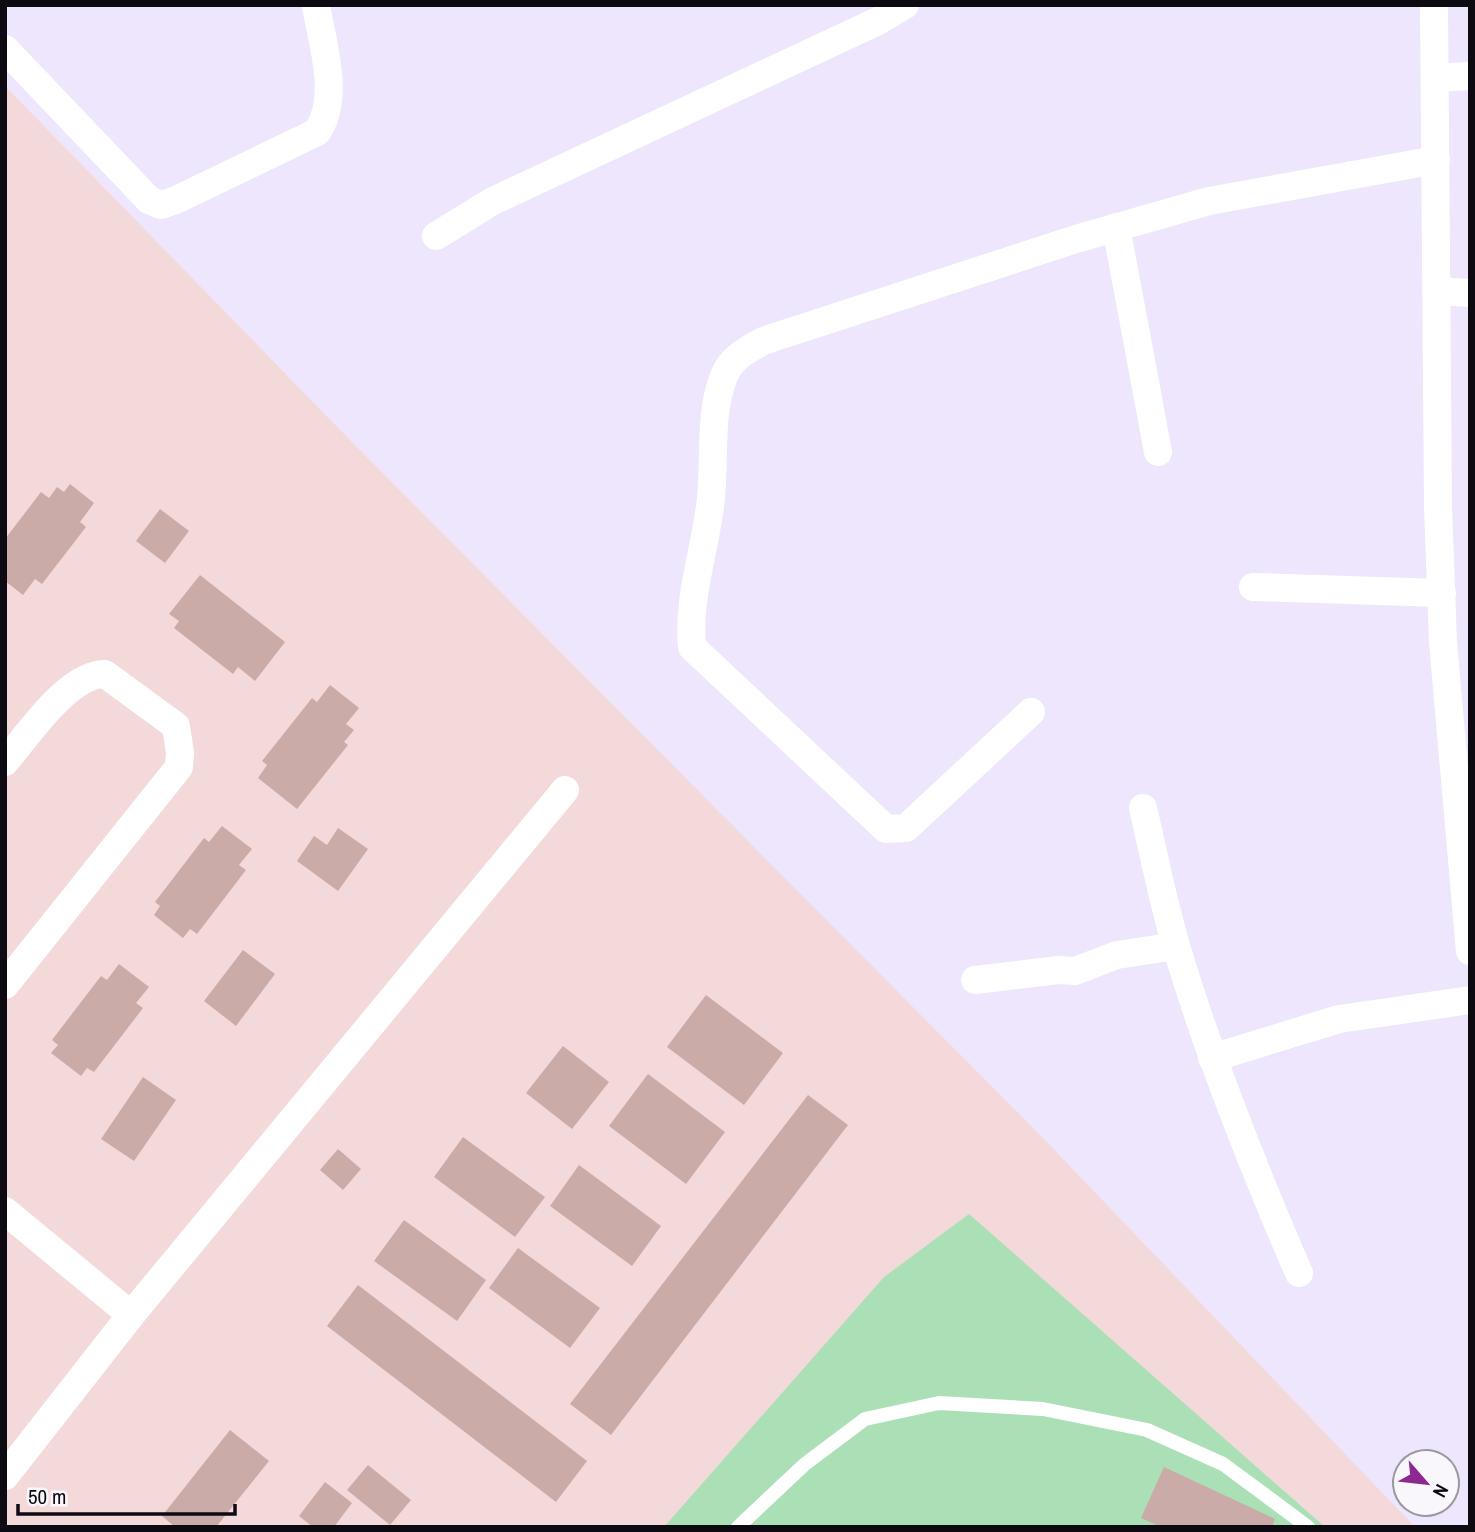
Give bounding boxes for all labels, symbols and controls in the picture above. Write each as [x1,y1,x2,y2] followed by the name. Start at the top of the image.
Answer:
[1391,1448,1461,1518] north arrow
[18,1472,234,1516] scale bar
[1427,1480,1455,1502] text: N
[28,1482,66,1511] text: 50 m

